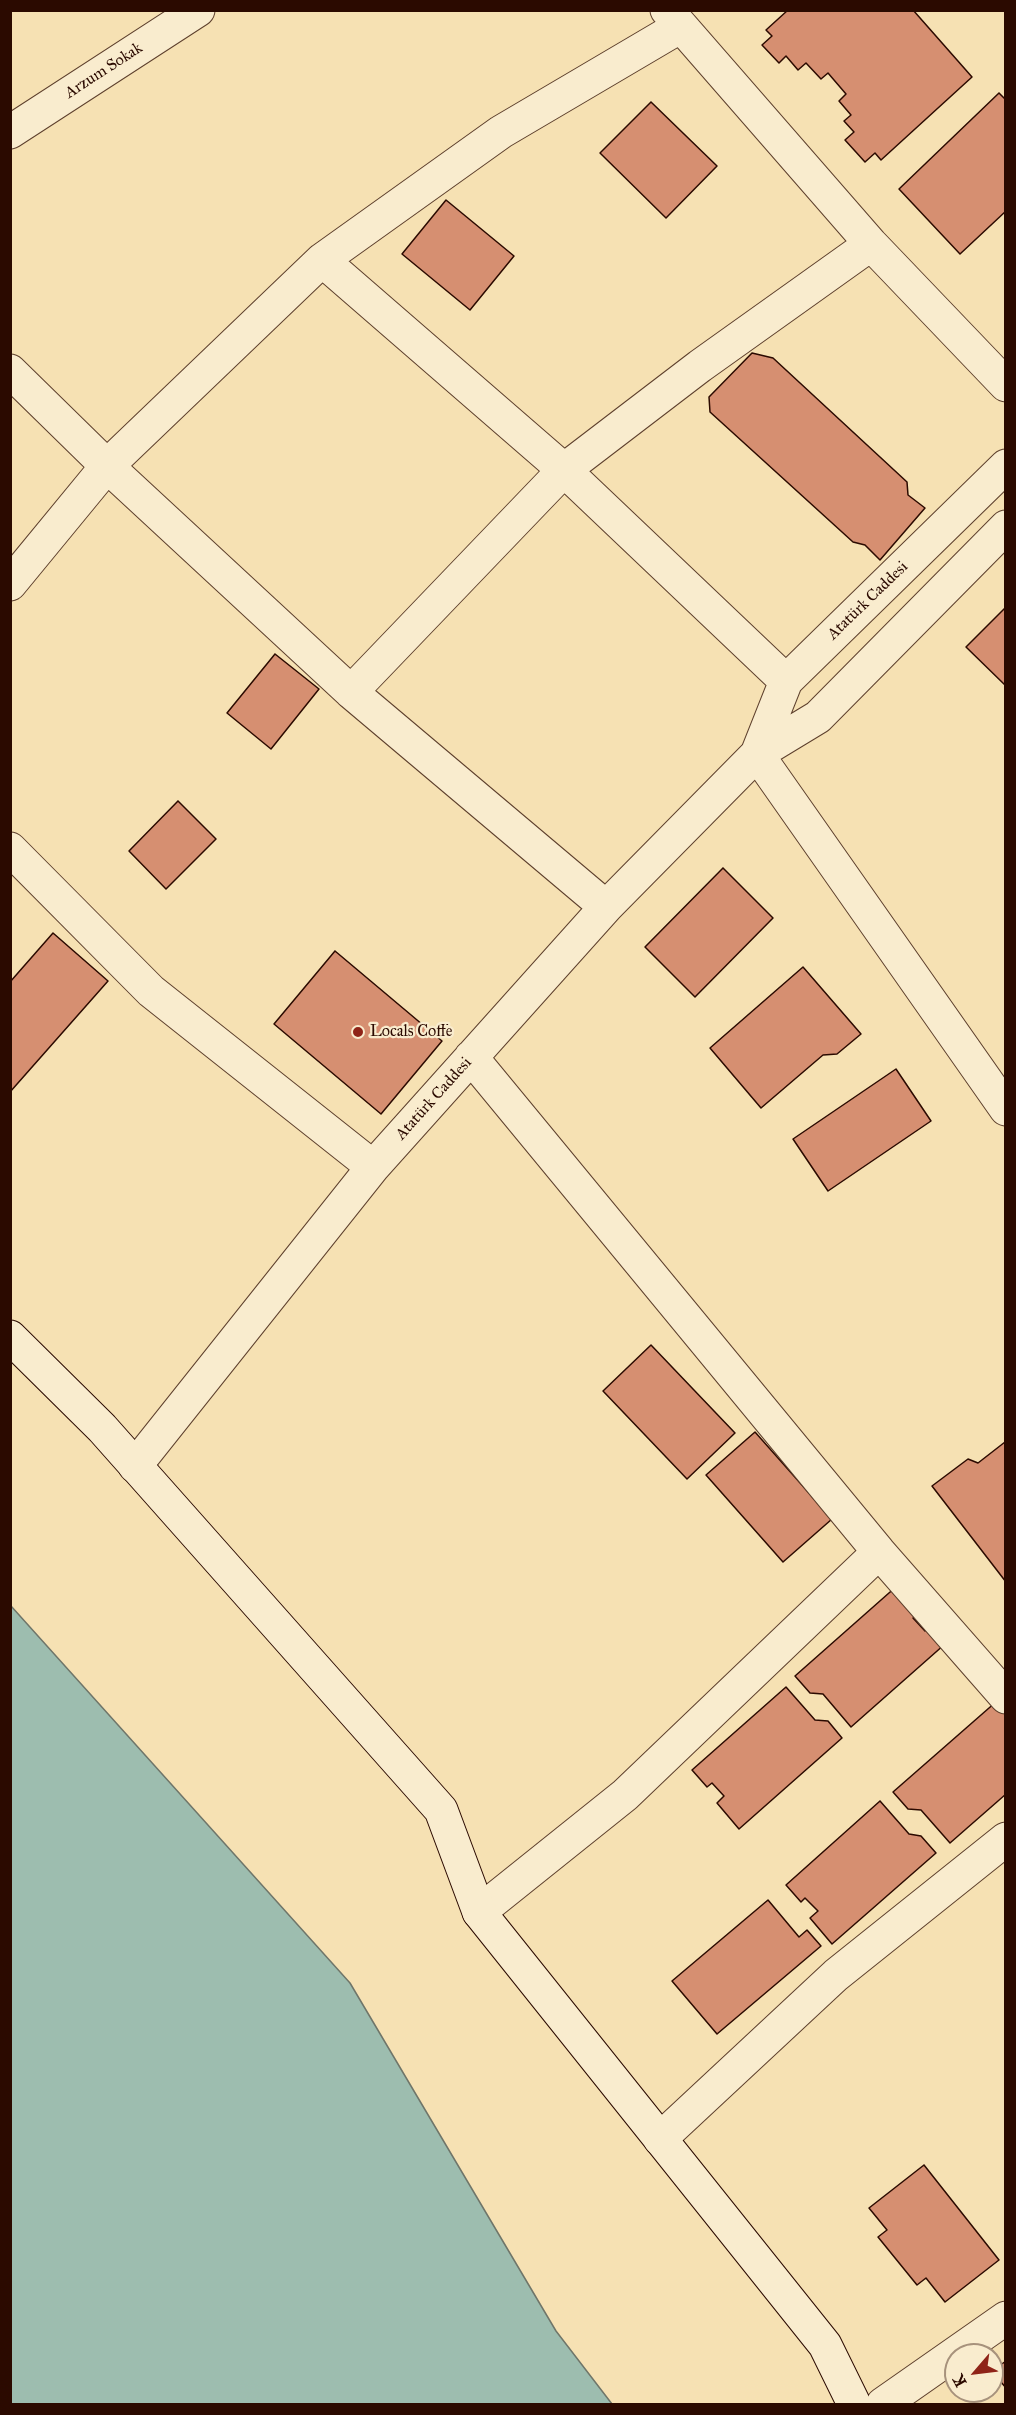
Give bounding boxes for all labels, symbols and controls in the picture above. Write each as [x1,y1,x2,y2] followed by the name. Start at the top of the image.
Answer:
[62,39,146,103] street label: Arzum Sokak
[824,558,912,644] street label: Atatürk Caddesi
[370,1022,452,1042] place label: Locals Coffe
[351,1025,365,1039] marker: Locals Coffe
[392,1054,476,1144] street label: Atatürk Caddesi
[944,2343,1004,2403] north arrow
[948,2371,970,2390] text: K

